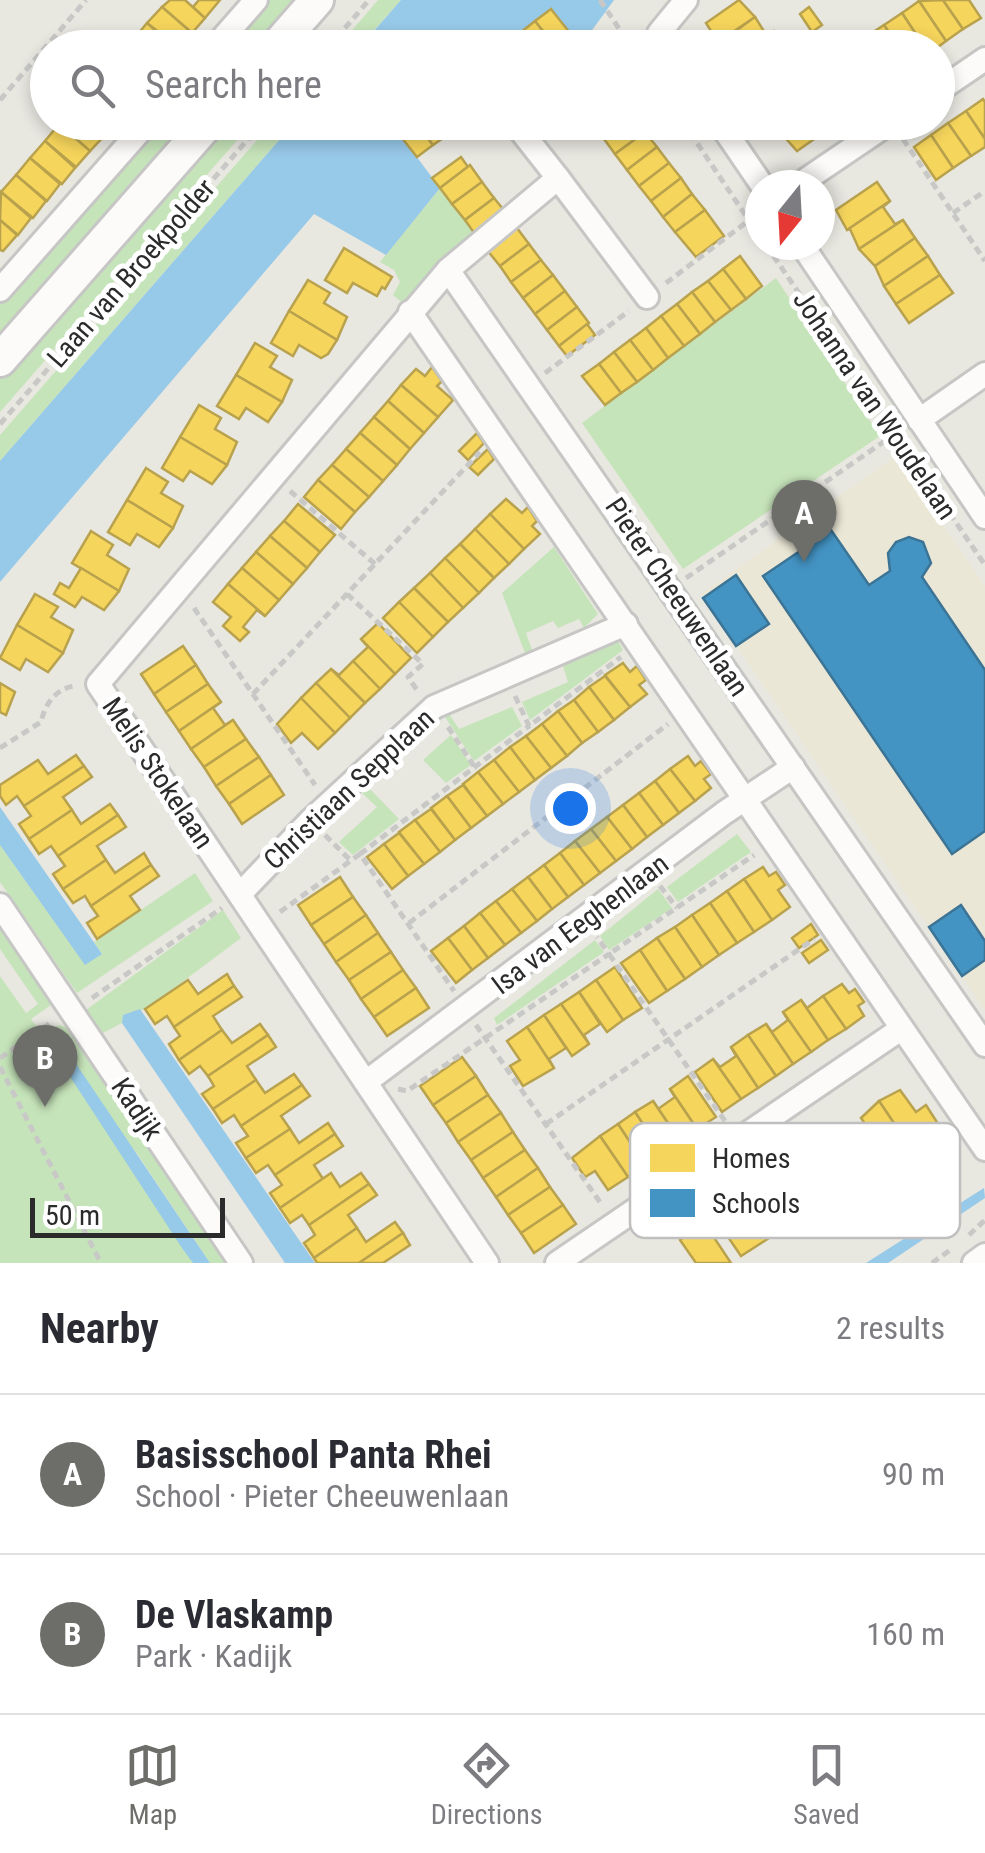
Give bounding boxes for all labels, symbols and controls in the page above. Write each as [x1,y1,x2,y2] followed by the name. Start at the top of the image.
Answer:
[30,30,955,140] search box
[65,58,120,113] icon: search
[145,63,322,107] text: Search here
[745,170,835,260] north arrow
[40,172,222,374] street label: Laan van Broekpolder
[786,284,964,526] street label: Johanna van Woudelaan
[772,480,836,562] pin: A
[598,491,756,703] street label: Pieter Cheeuwenlaan
[95,691,221,855] street label: Melis Stokelaan
[257,702,441,876] street label: Christiaan Sepplaan
[545,783,596,834] your location
[485,847,675,1001] street label: Isa van Eeghenlaan
[12,1024,78,1107] pin: B
[104,1072,170,1147] street label: Kadijk
[630,1123,960,1238] legend
[712,1142,790,1175] text: Homes
[712,1187,800,1220] text: Schools
[30,1193,225,1238] scale bar
[45,1199,100,1232] text: 50 m
[40,1304,159,1353] text: Nearby
[836,1309,945,1347] text: 2 results
[135,1433,492,1477] text: Basisschool Panta Rhei
[63,1455,82,1493] text: A
[882,1455,945,1493] text: 90 m
[135,1477,509,1515] text: School · Pieter Cheeuwenlaan
[135,1593,333,1637] text: De Vlaskamp
[64,1615,81,1653] text: B
[866,1615,945,1653] text: 160 m
[135,1637,292,1675] text: Park · Kadijk
[125,1738,180,1831] tab: Map
[431,1738,543,1831] tab: Directions
[793,1738,860,1831] tab: Saved

